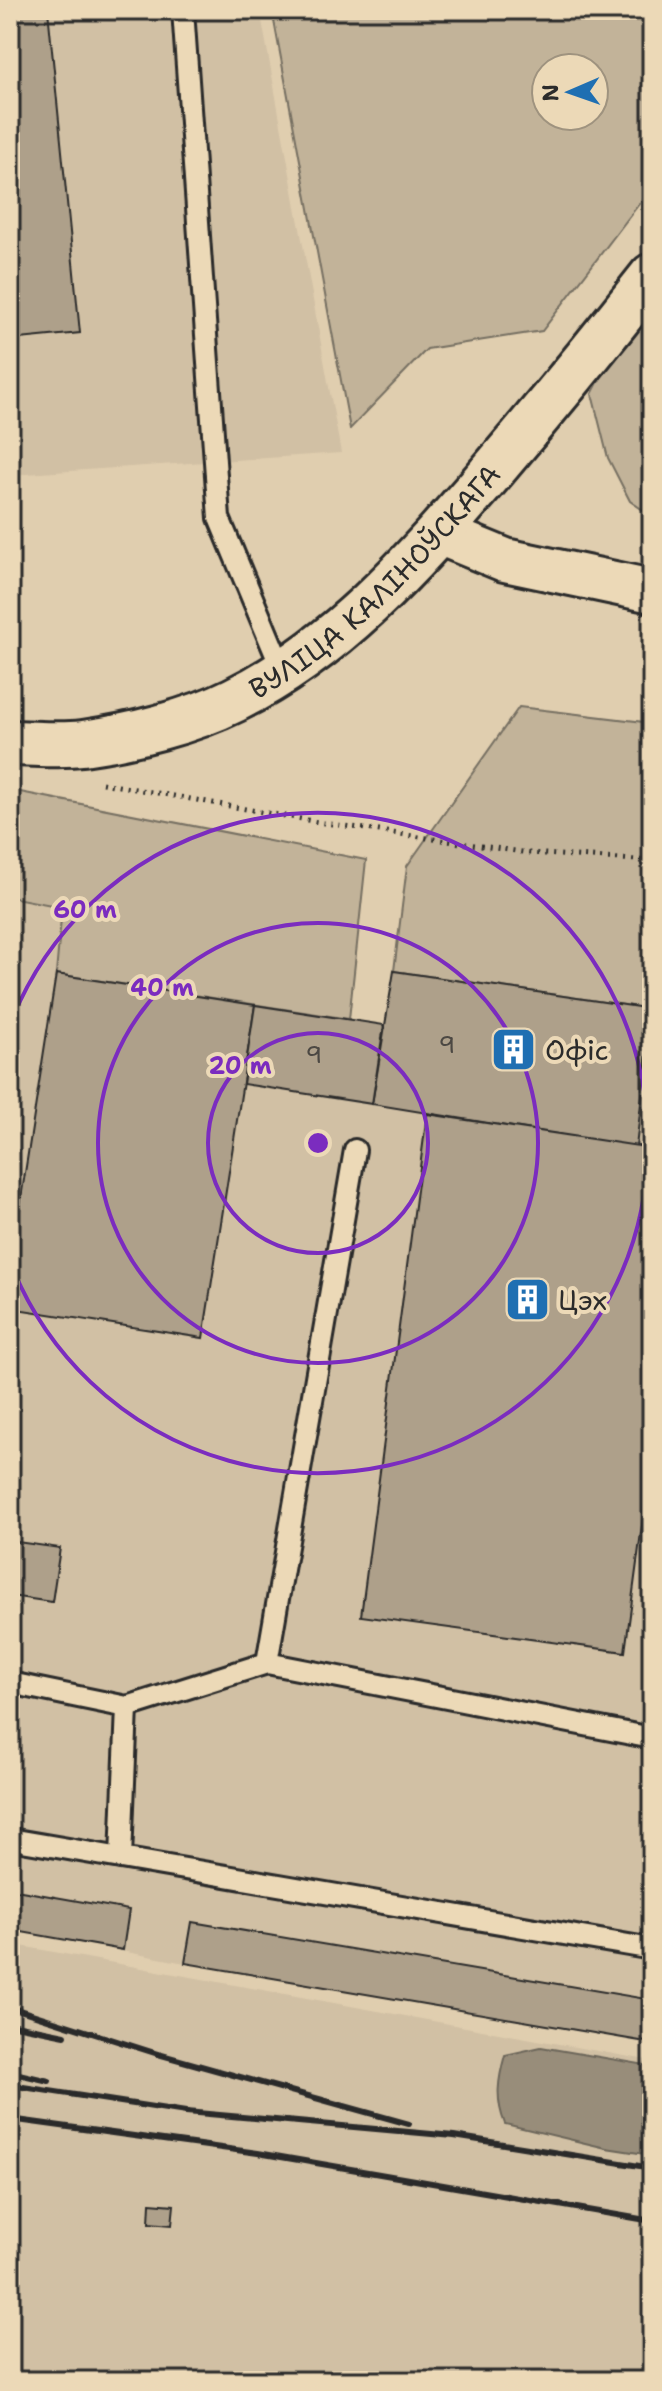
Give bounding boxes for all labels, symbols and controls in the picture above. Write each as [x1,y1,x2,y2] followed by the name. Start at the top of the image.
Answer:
[530,52,610,132] north arrow
[536,83,565,102] text: N
[242,456,509,708] street label: ВУЛІЦА КАЛІНОЎСКАГА
[53,894,117,926] text: 60 m
[130,972,194,1004] text: 40 m
[490,1026,538,1074] building icon: Офіс
[439,1029,455,1061] house number: 9
[545,1031,609,1069] place label: Офіс
[306,1039,322,1071] house number: 9
[208,1050,272,1082] text: 20 m
[304,1129,332,1157] centre of rings
[503,1276,551,1324] building icon: Цэх
[558,1281,607,1319] place label: Цэх

